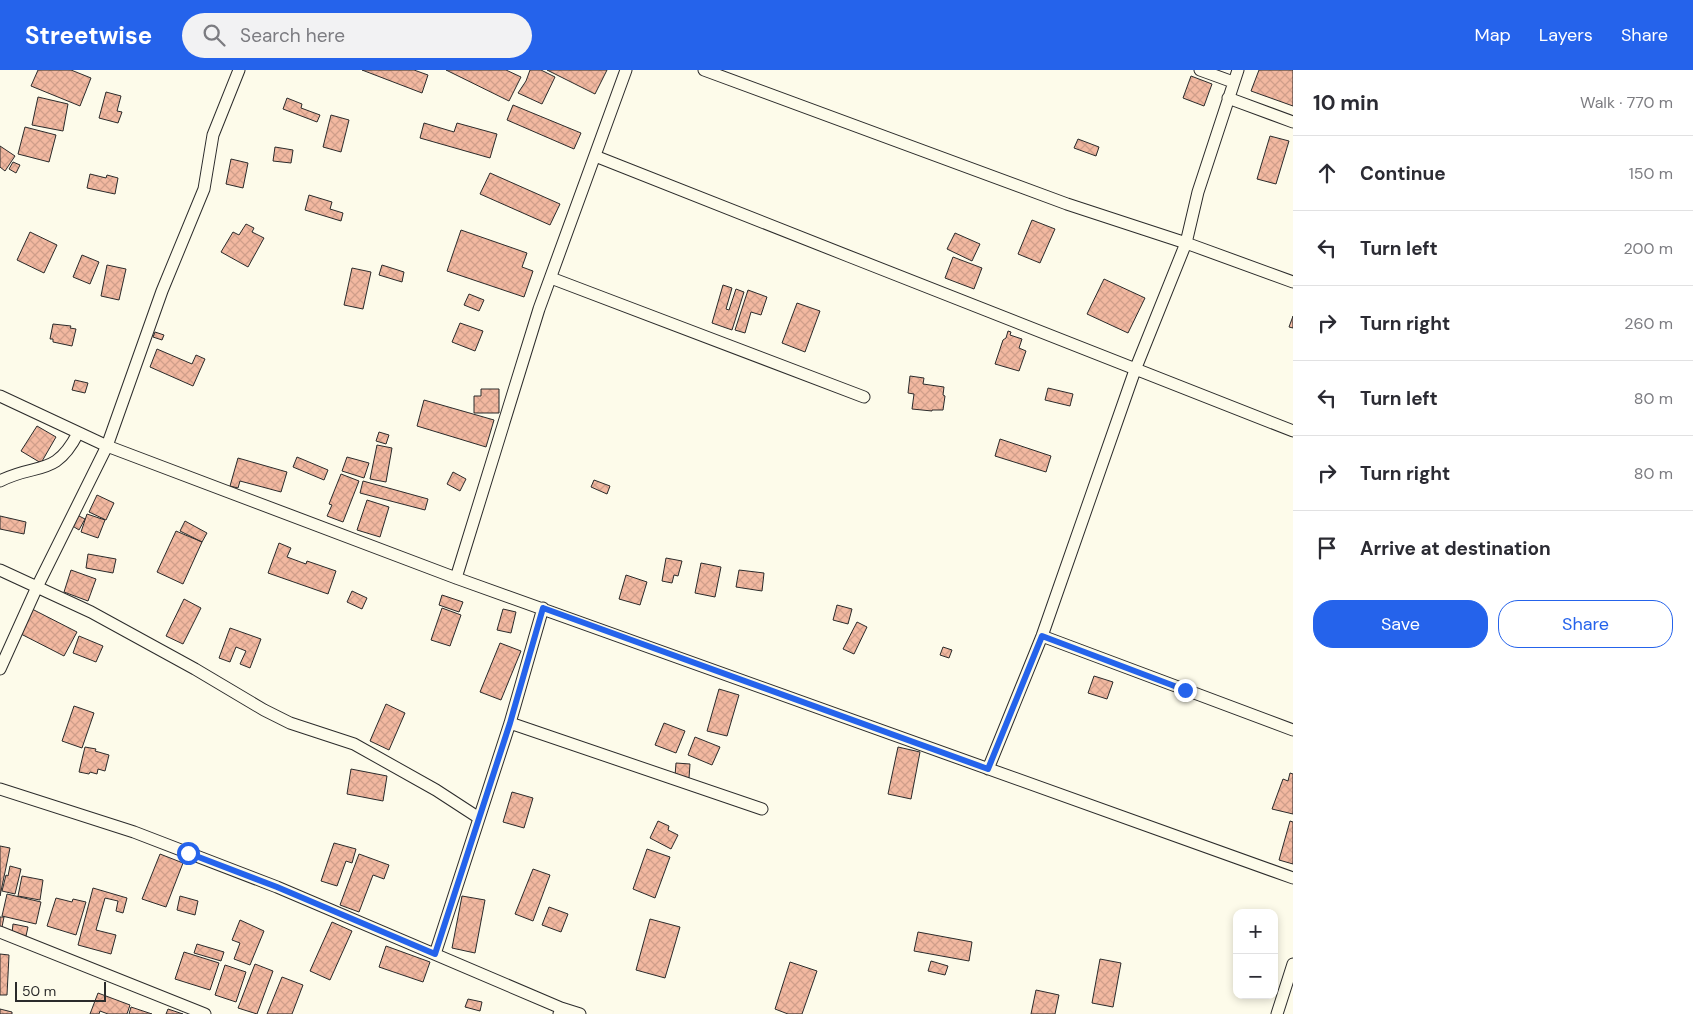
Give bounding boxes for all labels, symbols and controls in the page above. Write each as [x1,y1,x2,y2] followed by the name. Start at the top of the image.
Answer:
[182,13,532,58] search box
[25,20,152,51] text: Streetwise
[200,21,228,49] icon: search
[240,23,345,48] text: Search here
[1475,23,1511,47] text: Map
[1539,23,1593,47] text: Layers
[1621,23,1668,47] text: Share
[1313,89,1379,117] text: 10 min
[1580,92,1673,113] text: Walk · 770 m
[1313,159,1341,187] icon: ahead
[1360,161,1446,186] text: Continue
[1629,163,1673,184] text: 150 m
[1313,234,1341,262] icon: left
[1360,236,1438,261] text: Turn left
[1624,238,1673,259] text: 200 m
[1313,309,1341,337] icon: right
[1360,311,1450,336] text: Turn right
[1624,313,1673,334] text: 260 m
[1313,384,1341,412] icon: left
[1360,386,1438,411] text: Turn left
[1634,388,1673,409] text: 80 m
[1313,459,1341,487] icon: right
[1360,461,1450,486] text: Turn right
[1634,463,1673,484] text: 80 m
[1313,534,1341,562] icon: arrive
[1360,536,1551,561] text: Arrive at destination
[1313,600,1488,648] button: Save
[1498,600,1673,648] button: Share
[1174,679,1197,702] route end
[177,842,200,865] route start
[1233,909,1278,999] map controls
[1233,909,1278,954] button: +
[1233,954,1278,999] button: −
[15,979,106,1002] scale bar
[22,982,56,1000] text: 50 m

